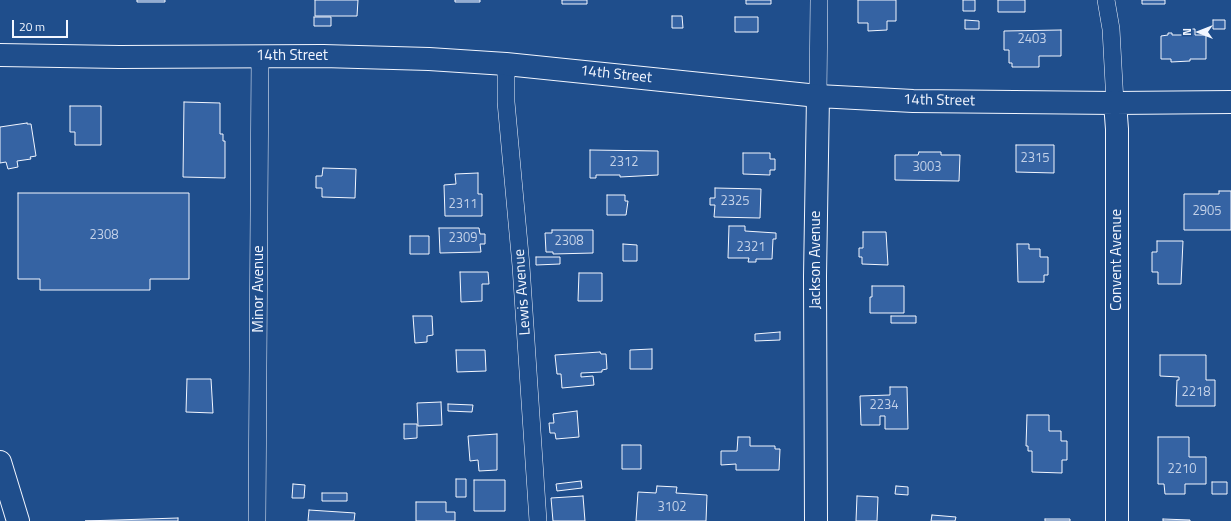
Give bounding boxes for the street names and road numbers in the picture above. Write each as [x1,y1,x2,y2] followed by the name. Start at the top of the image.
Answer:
[256,47,328,65] street label: 14th Street
[579,62,653,88] street label: 14th Street
[903,91,975,111] street label: 14th Street
[1108,209,1126,311] street label: Convent Avenue
[807,211,825,309] street label: Jackson Avenue
[250,245,268,333] street label: Minor Avenue
[511,248,535,336] street label: Lewis Avenue

